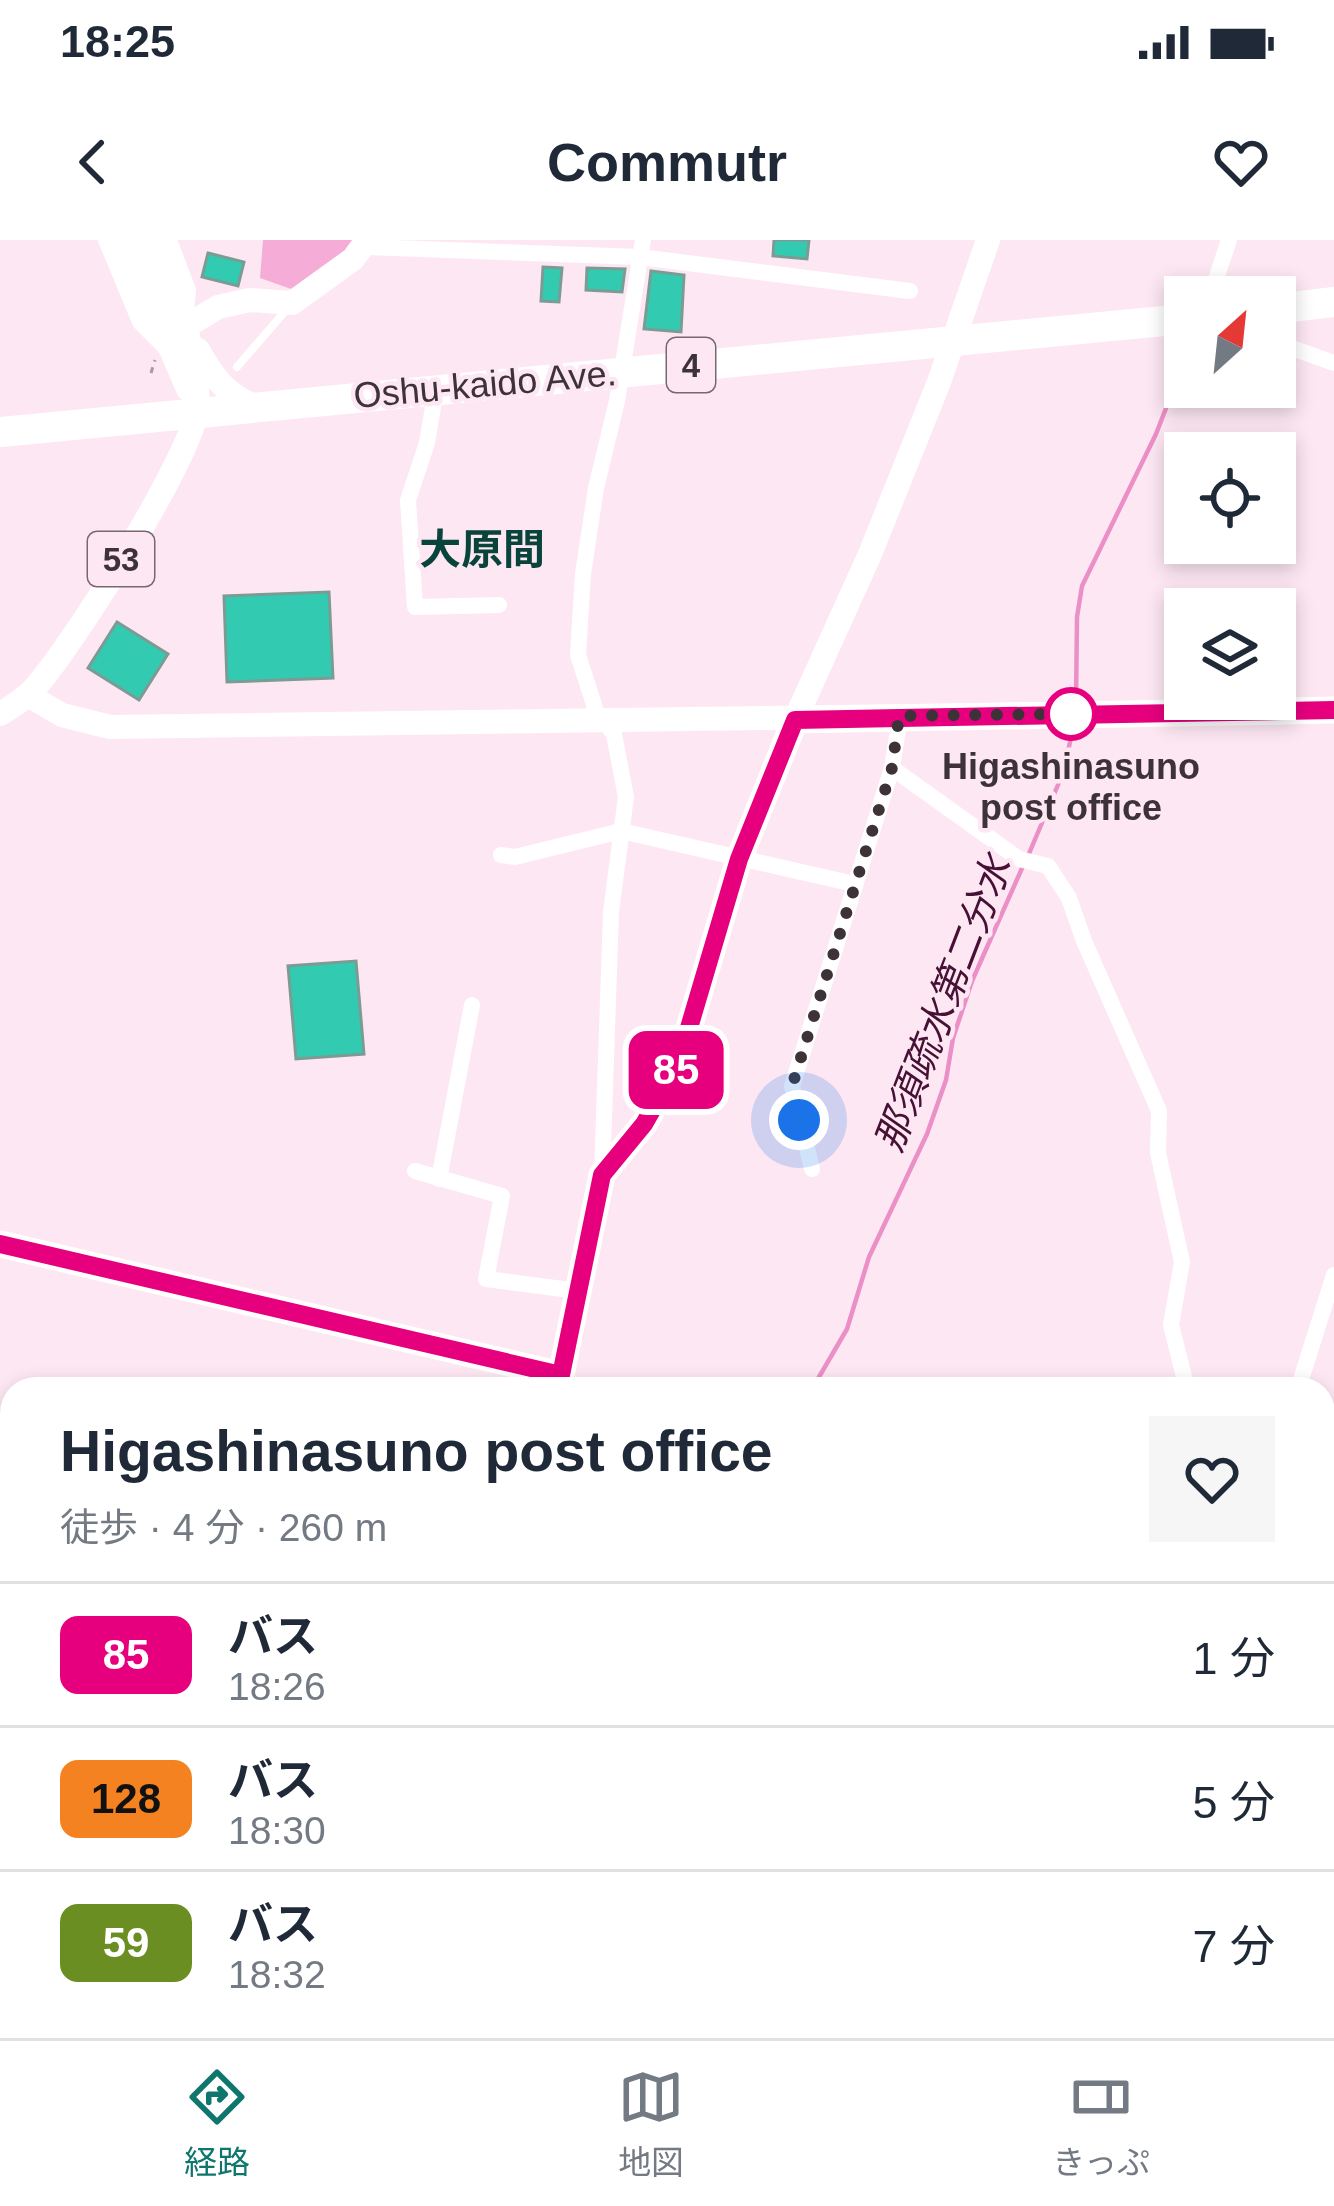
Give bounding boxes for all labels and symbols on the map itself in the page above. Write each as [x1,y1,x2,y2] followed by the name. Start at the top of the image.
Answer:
[1164,276,1296,408] north arrow
[667,338,715,392] road number: 4
[352,352,618,416] street label: Oshu-kaido Ave.
[419,526,545,573] district label: 大原間
[88,532,154,586] road number: 53
[1046,689,1096,739] marker: Higashinasuno post office
[942,746,1200,828] place label: Higashinasuno post office
[867,847,1020,1157] water label: 那須疏水第二分水
[622,1031,730,1109] line badge: 85
[769,1090,829,1150] your location

